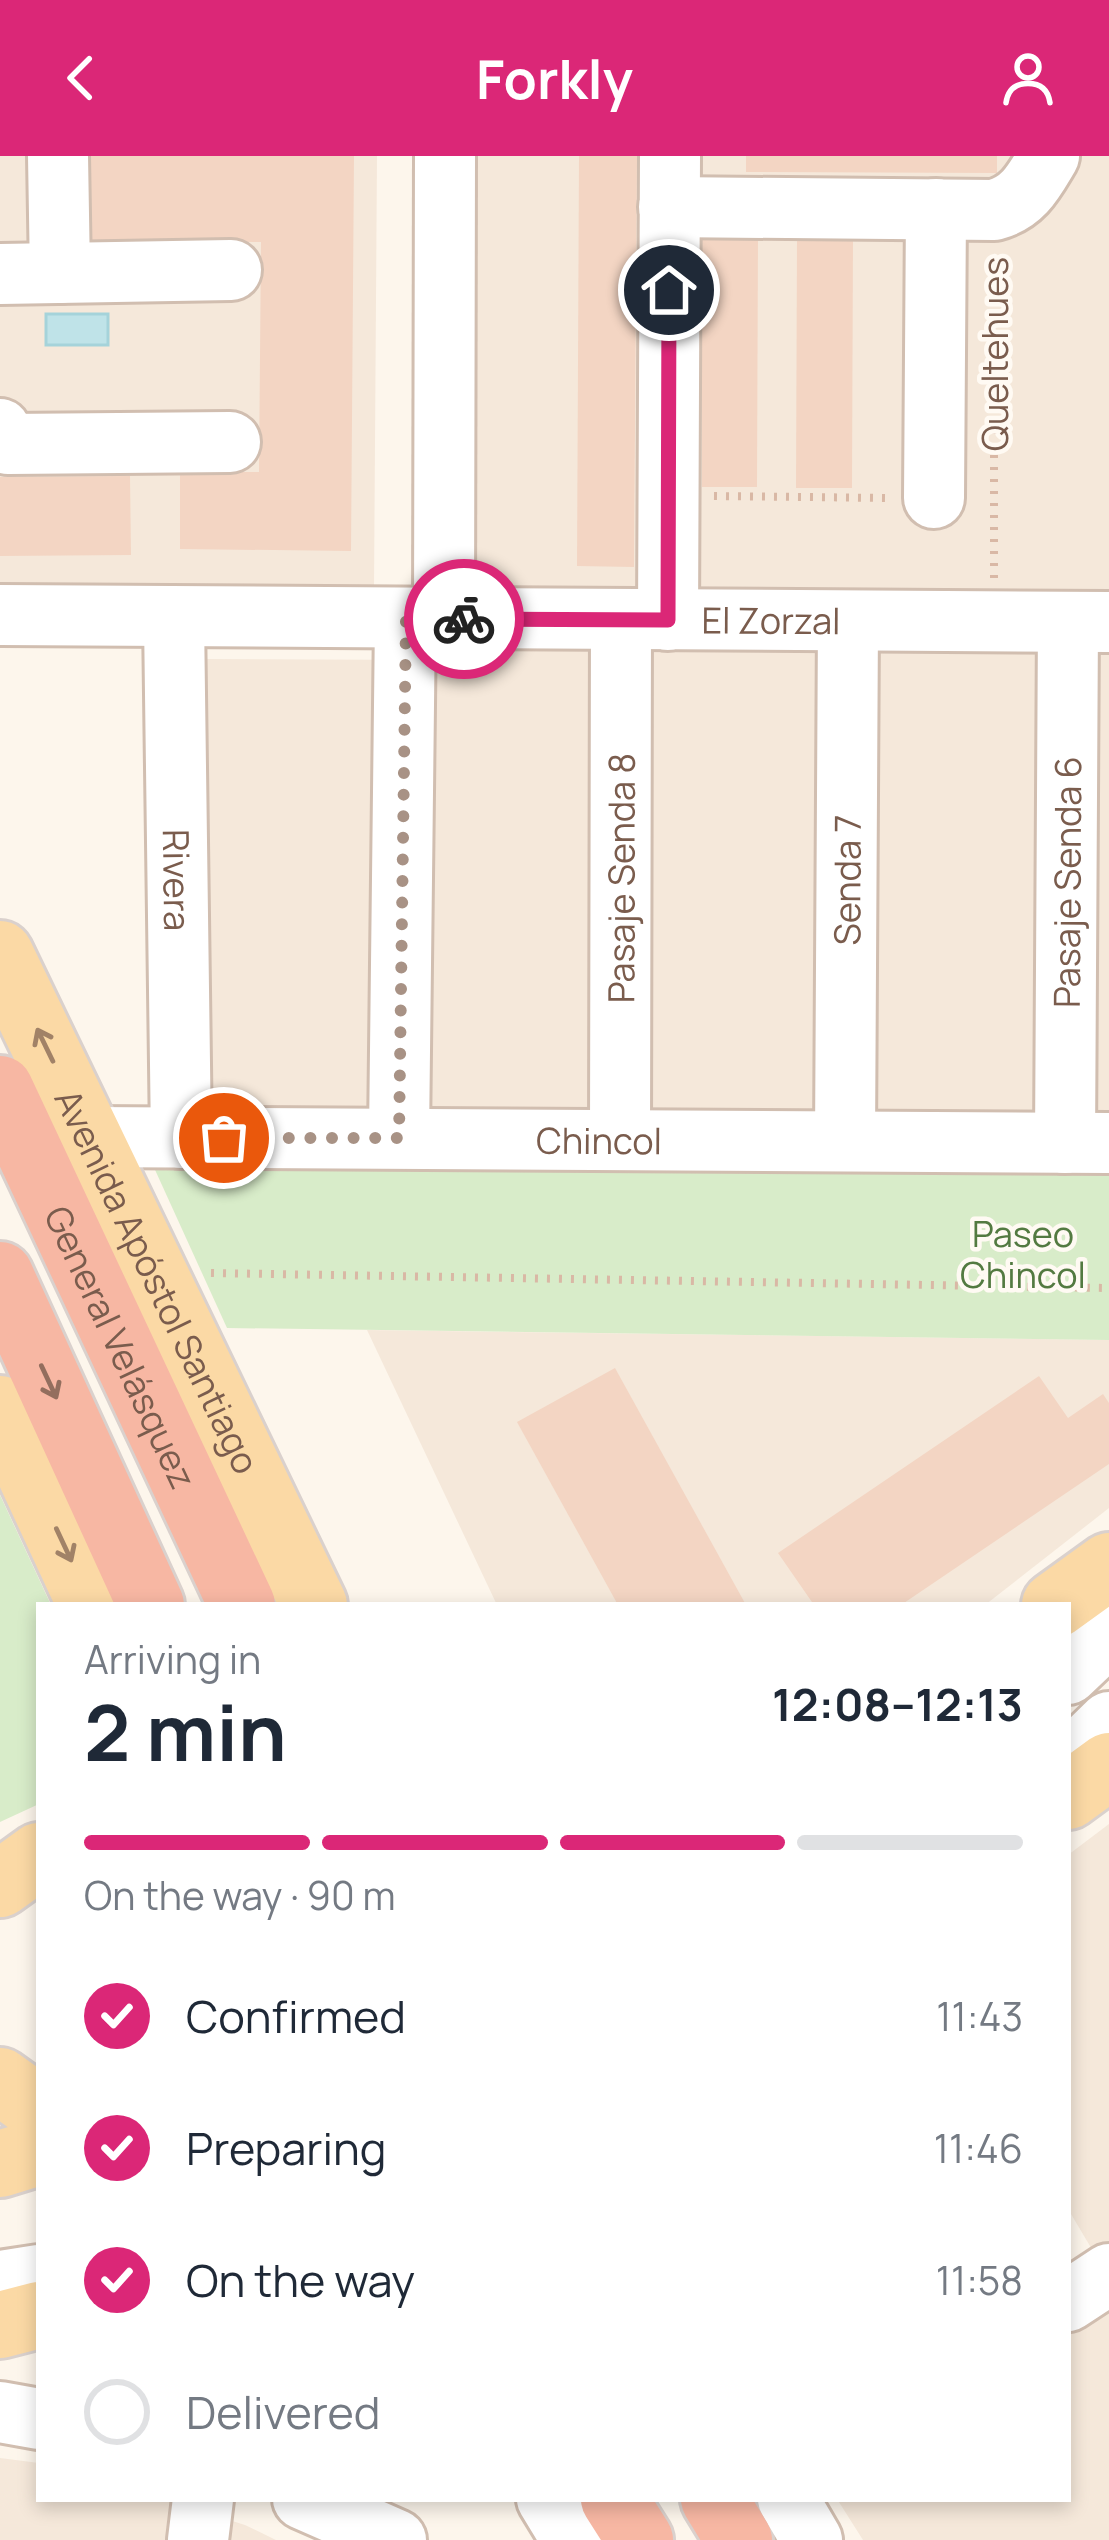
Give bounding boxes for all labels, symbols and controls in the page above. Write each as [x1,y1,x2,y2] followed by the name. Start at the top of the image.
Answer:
[476,41,633,115] text: Forkly
[48,45,114,111] icon: back
[995,45,1061,111] icon: person
[618,239,720,341] pin
[636,257,702,323] icon: home
[970,257,1019,451] street label: Queltehues
[404,559,524,679] courier
[431,586,497,652] icon: bike
[701,595,841,645] street label: El Zorzal
[596,753,645,1003] street label: Pasaje Senda 8
[1041,756,1092,1008] street label: Pasaje Senda 6
[822,815,871,945] street label: Senda 7
[152,829,203,931] street label: Rivera
[33,1028,55,1064] one-way arrow
[44,1080,271,1481] street label: Avenida Apóstol Santiago
[173,1087,275,1189] pin
[191,1105,257,1171] icon: bag
[536,1115,662,1165] street label: Chincol
[34,1198,208,1496] street label: General Velásquez
[960,1209,1086,1299] park label: Paseo Chincol
[39,1363,61,1399] one-way arrow
[54,1526,76,1562] one-way arrow
[84,1632,261,1686] text: Arriving in
[772,1673,1023,1735] text: 12:08–12:13
[84,1678,287,1784] text: 2 min
[84,1868,396,1922] text: On the way · 90 m
[84,1983,150,2049] icon: check
[186,1985,406,2047] text: Confirmed
[936,1989,1023,2043] text: 11:43
[84,2115,150,2181] icon: check
[186,2117,386,2179] text: Preparing
[934,2121,1023,2175] text: 11:46
[84,2247,150,2313] icon: check
[186,2249,415,2311] text: On the way
[936,2253,1023,2307] text: 11:58
[186,2381,381,2443] text: Delivered

